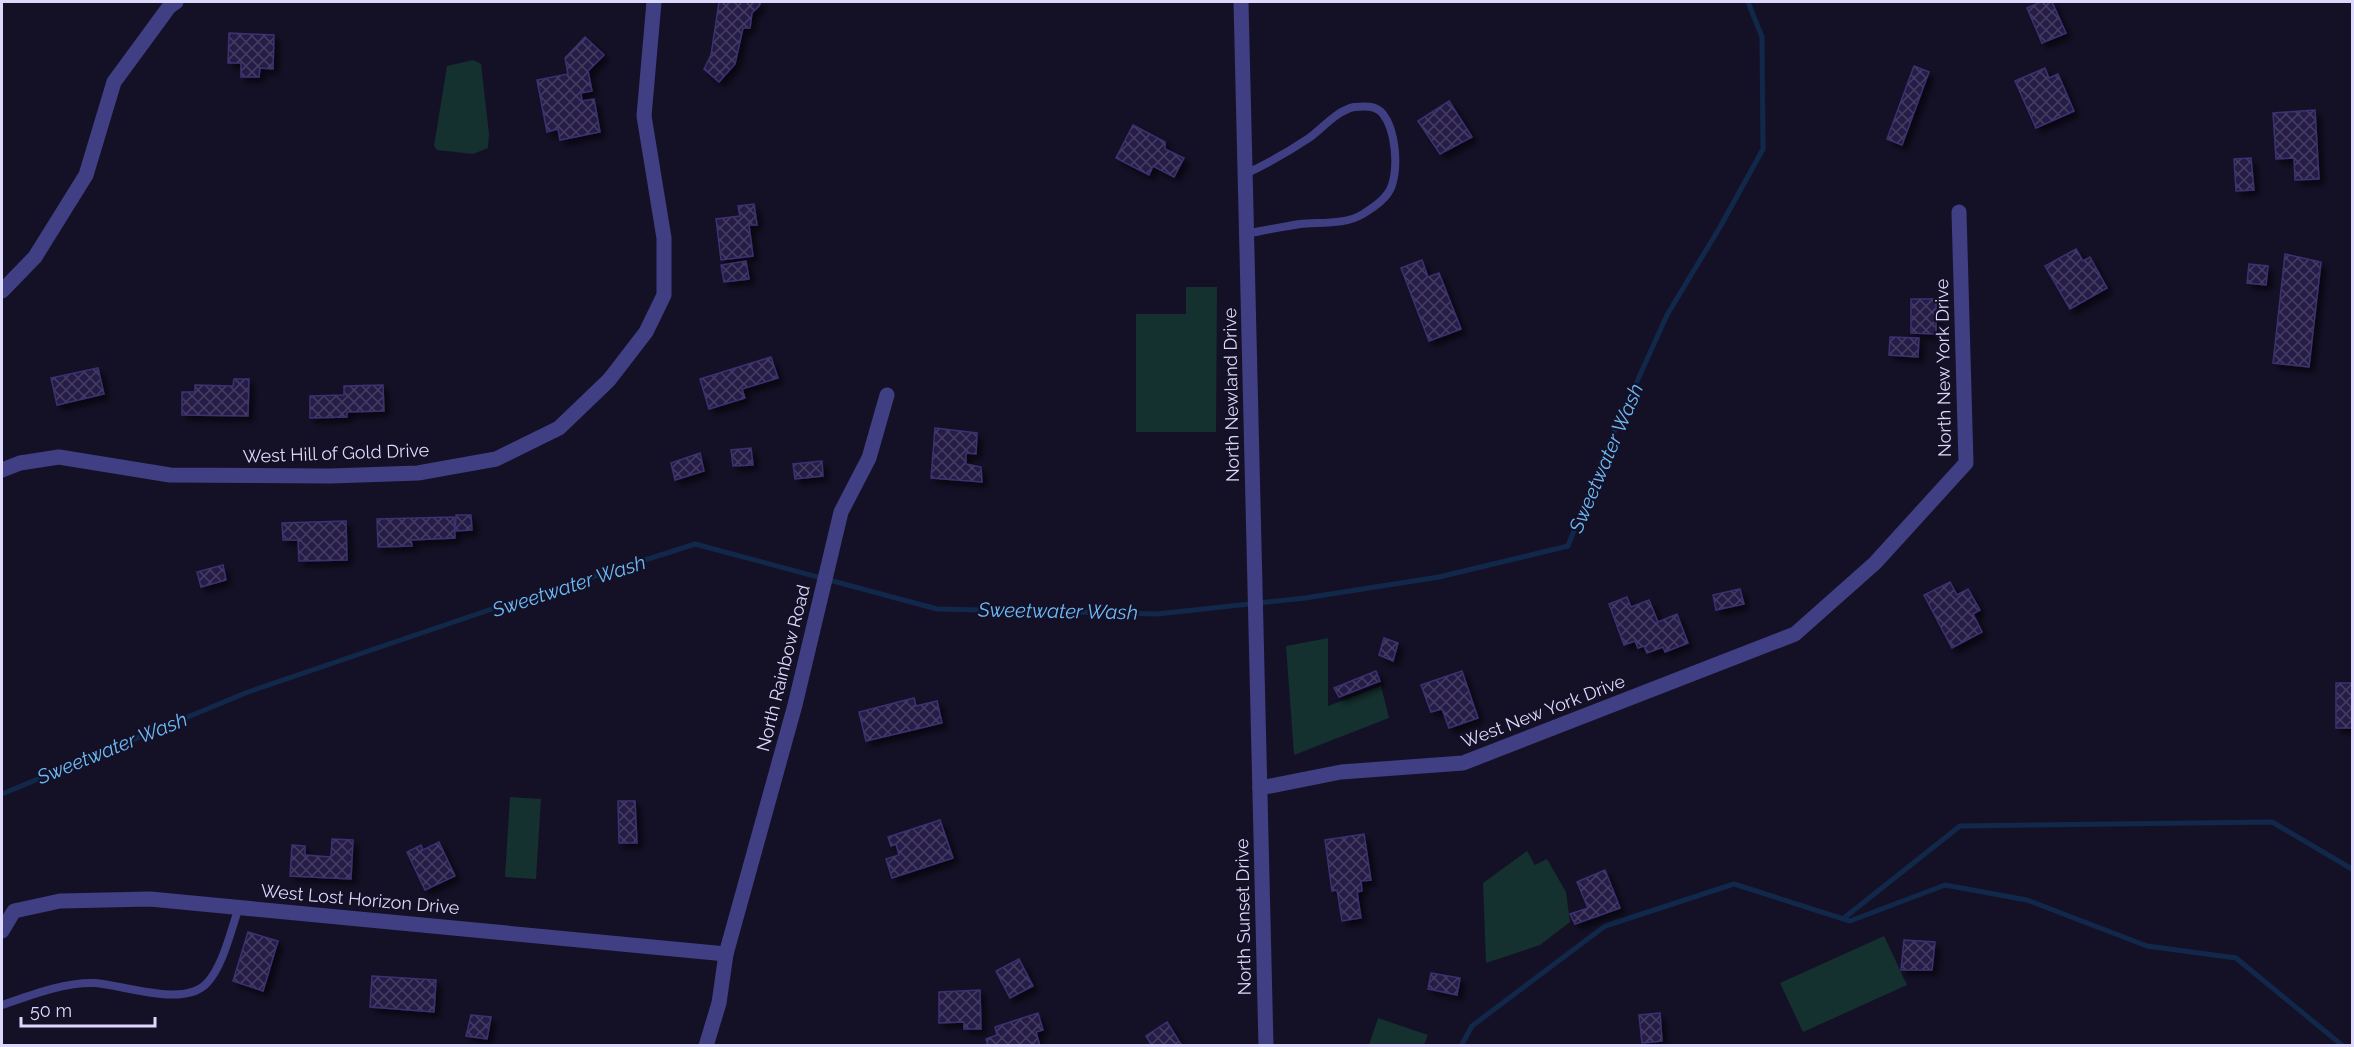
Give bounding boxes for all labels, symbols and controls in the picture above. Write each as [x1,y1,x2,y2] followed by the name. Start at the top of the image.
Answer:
[1931,278,1955,457] street label: North New York Drive
[1219,307,1243,482] street label: North Newland Drive
[1563,380,1648,537] water label: Sweetwater Wash
[242,439,430,467] street label: West Hill of Gold Drive
[488,550,649,622] water label: Sweetwater Wash
[752,582,814,754] street label: North Rainbow Road
[977,598,1138,624] water label: Sweetwater Wash
[1458,670,1628,752] street label: West New York Drive
[32,707,191,789] water label: Sweetwater Wash
[1231,838,1255,996] street label: North Sunset Drive
[260,880,461,918] street label: West Lost Horizon Drive
[21,990,154,1028] scale bar
[30,1000,72,1021] text: 50 m

